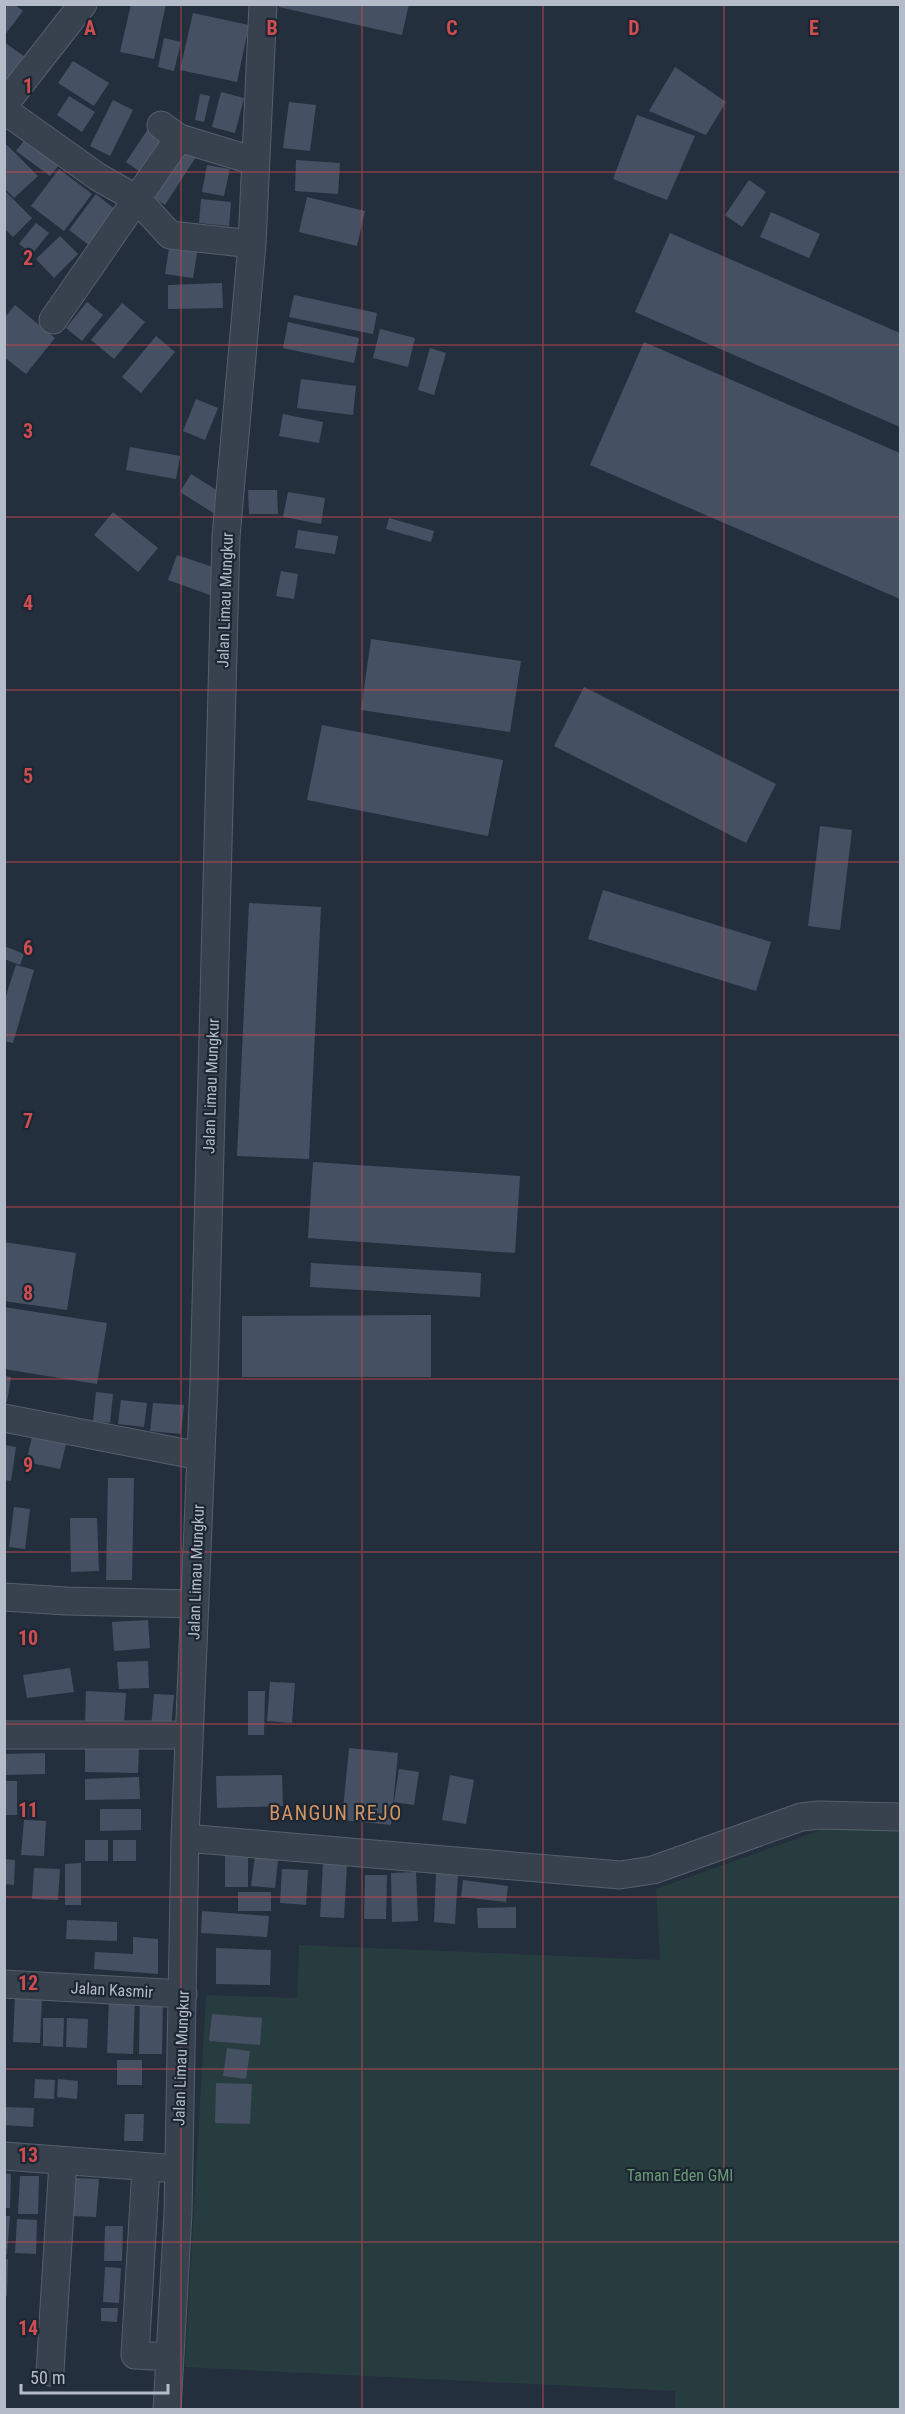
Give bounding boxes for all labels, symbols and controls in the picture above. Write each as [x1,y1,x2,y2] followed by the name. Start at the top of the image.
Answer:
[84,16,96,40] text: A
[266,16,278,40] text: B
[446,16,458,40] text: C
[628,16,640,40] text: D
[809,16,819,40] text: E
[23,74,33,98] text: 1
[23,246,33,270] text: 2
[23,419,33,443] text: 3
[213,532,237,668] street label: Jalan Limau Mungkur
[23,591,33,615] text: 4
[23,764,33,788] text: 5
[23,936,33,960] text: 6
[199,1018,223,1154] street label: Jalan Limau Mungkur
[23,1109,33,1133] text: 7
[23,1281,33,1305] text: 8
[23,1453,33,1477] text: 9
[184,1504,208,1640] street label: Jalan Limau Mungkur
[18,1626,38,1650] text: 10
[18,1798,38,1822] text: 11
[269,1801,403,1825] district label: BANGUN REJO
[18,1971,38,1995] text: 12
[70,1978,154,2002] street label: Jalan Kasmir
[169,1990,193,2126] street label: Jalan Limau Mungkur
[18,2143,38,2167] text: 13
[627,2166,733,2185] park label: Taman Eden GMI
[18,2316,38,2340] text: 14
[21,2357,168,2395] scale bar
[30,2367,65,2388] text: 50 m

